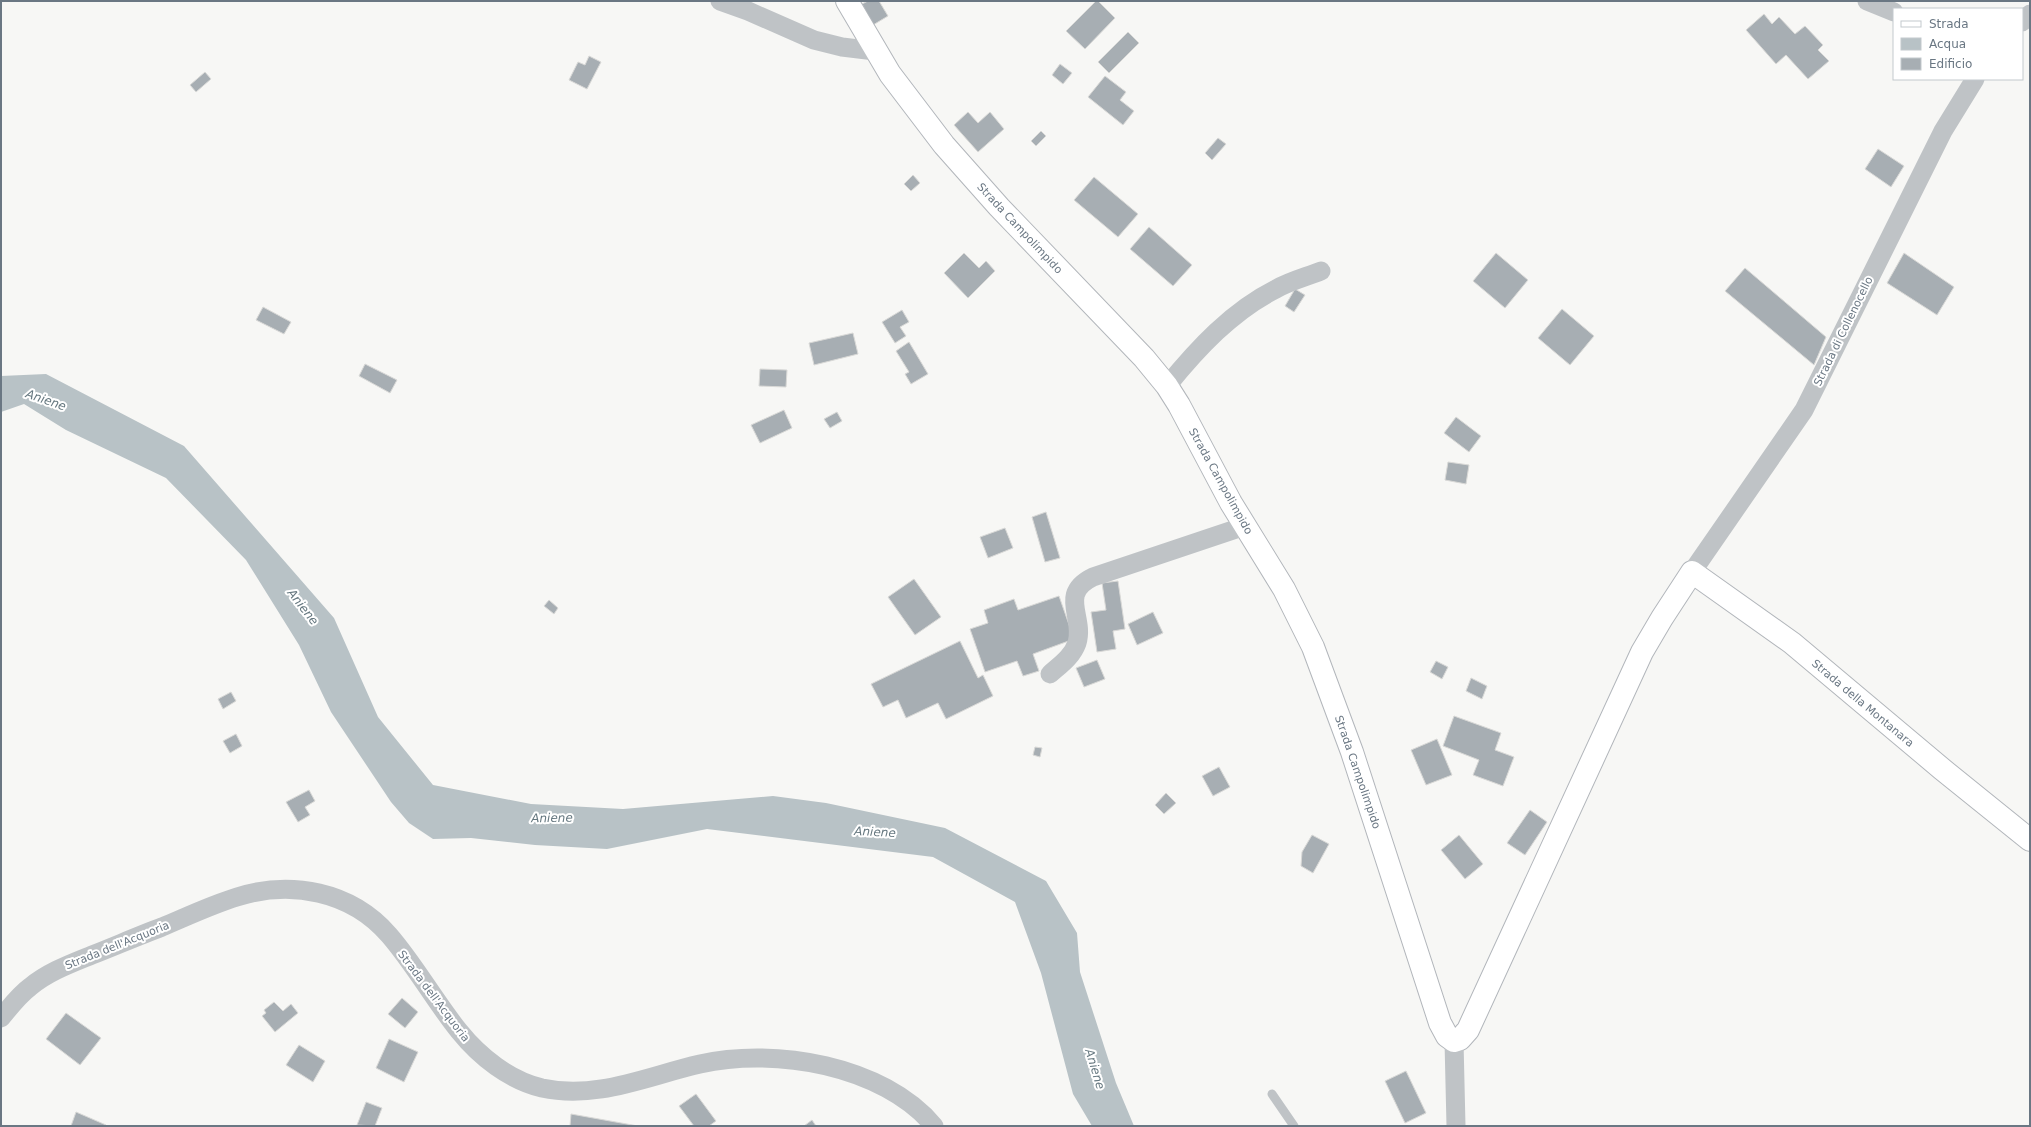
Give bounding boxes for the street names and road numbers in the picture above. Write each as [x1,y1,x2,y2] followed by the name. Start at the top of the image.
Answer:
[974,180,1065,277] street label: Strada Campolimpido
[1811,274,1876,388] street label: Strada di Collenocello
[1186,426,1255,537] street label: Strada Campolimpido
[1809,657,1916,750] street label: Strada della Montanara
[1332,714,1383,831] street label: Strada Campolimpido
[63,919,171,972] street label: Strada dell'Acquoria
[395,948,472,1045] street label: Strada dell'Acquoria

